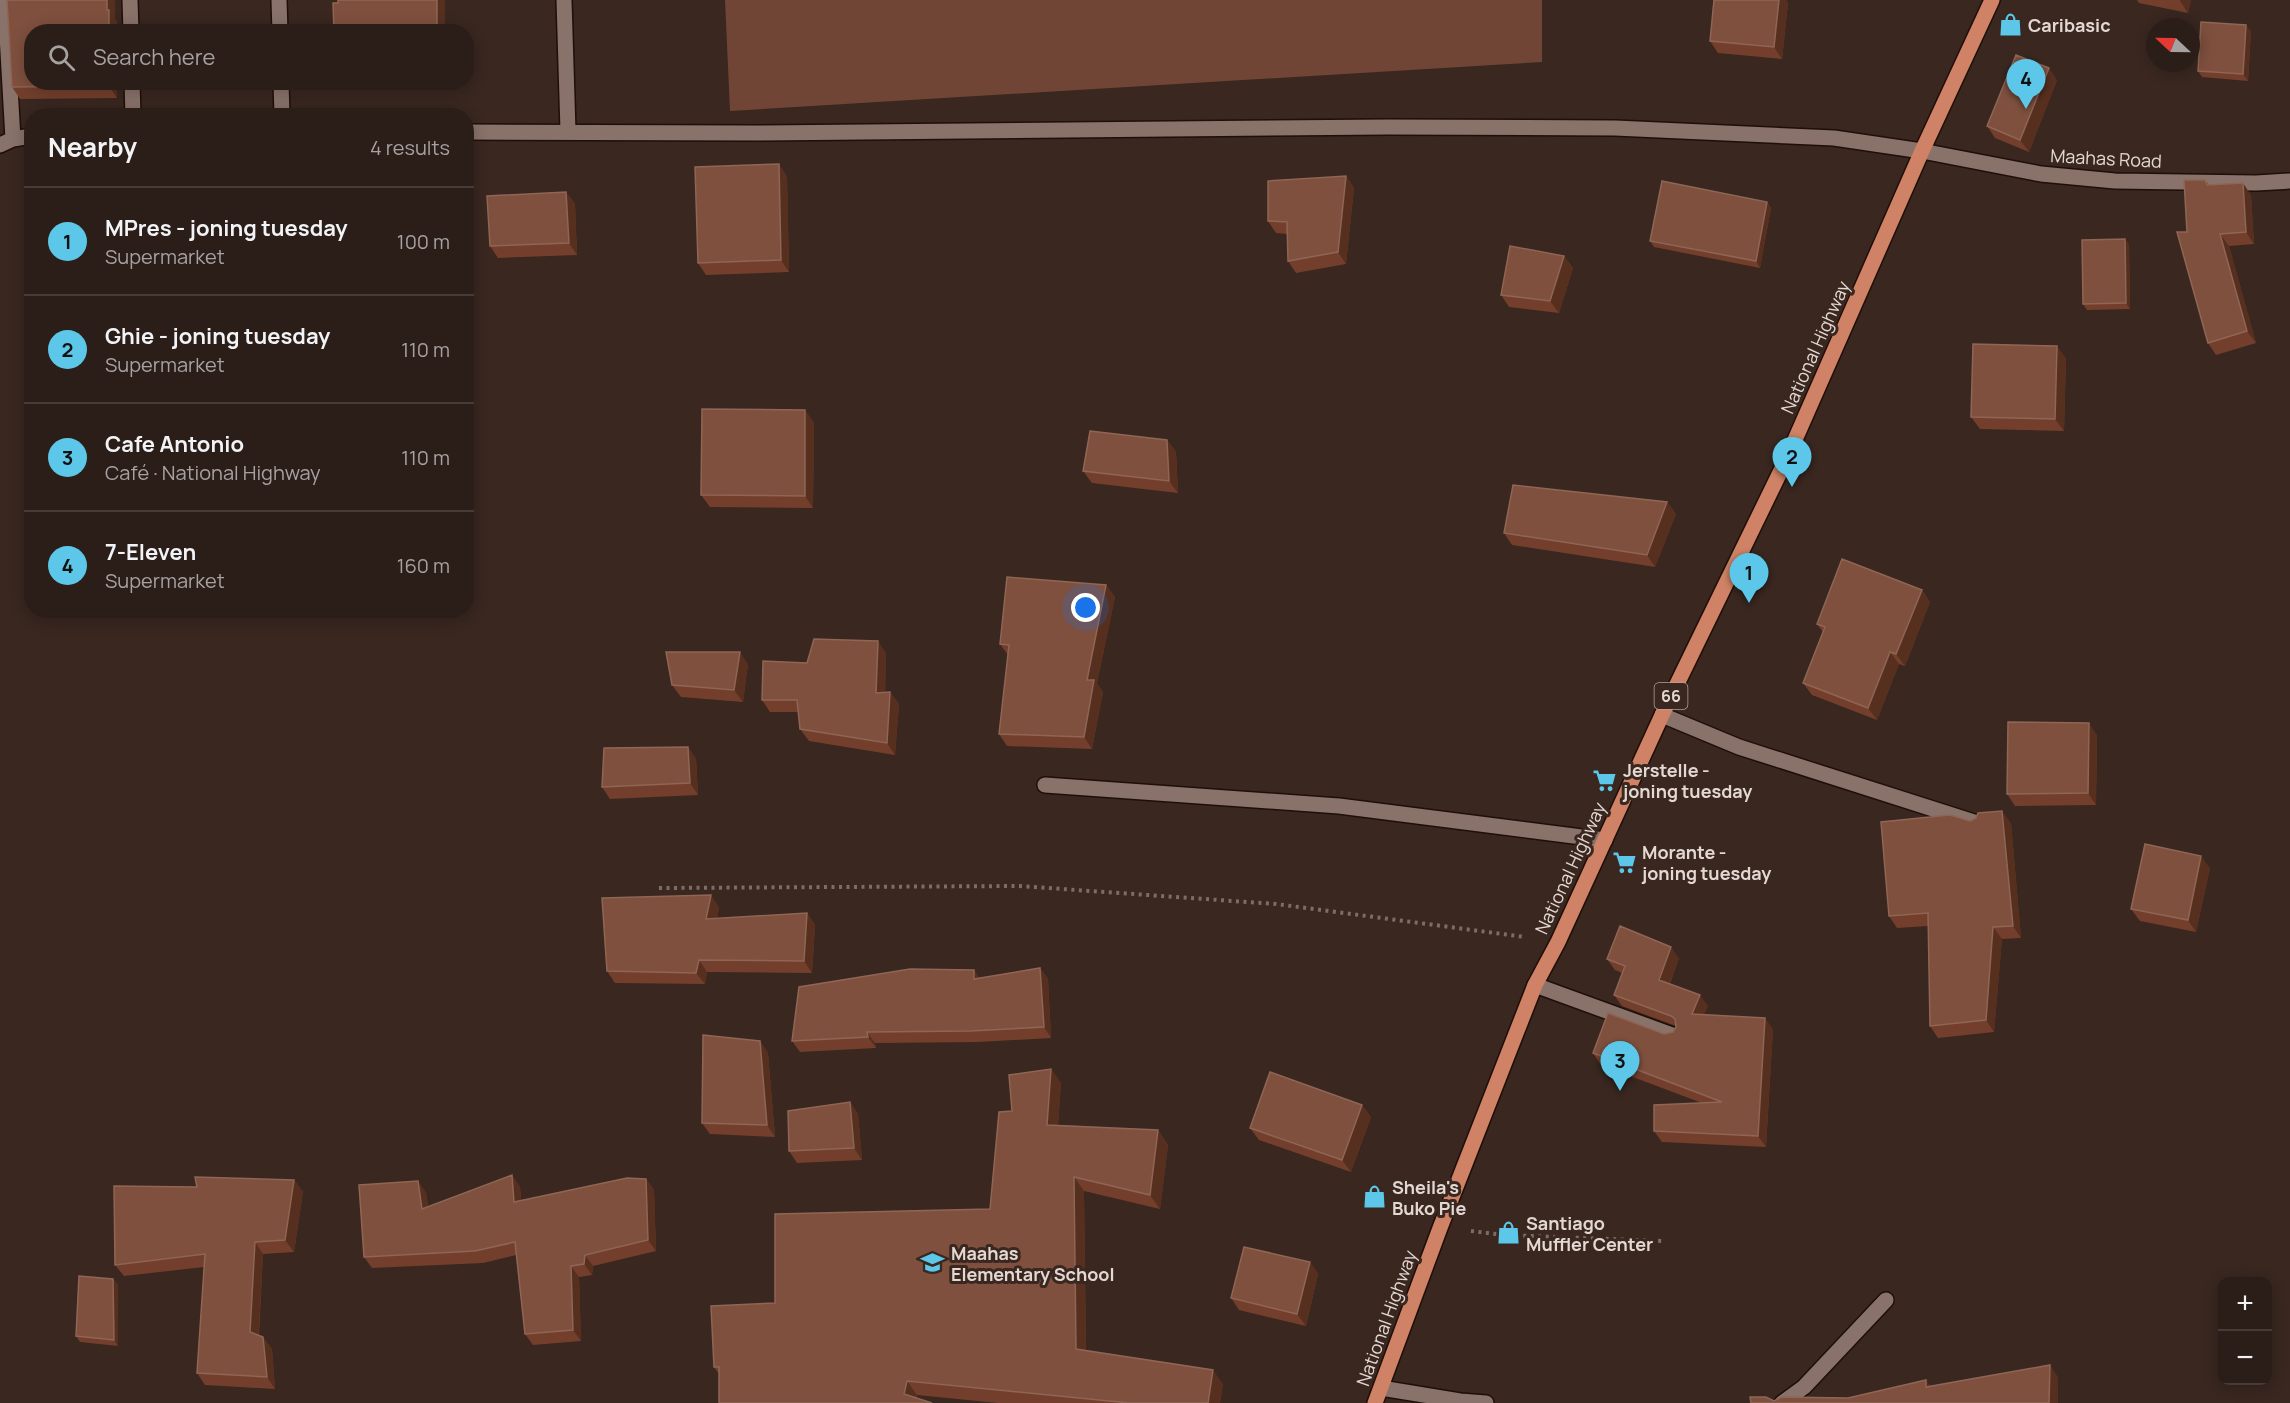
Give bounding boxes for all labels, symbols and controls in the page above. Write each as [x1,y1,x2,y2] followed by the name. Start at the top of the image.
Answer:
[1997,12,2023,38] shop icon: Caribasic
[2028,13,2111,37] place label: Caribasic
[2146,18,2200,72] north arrow
[24,24,474,90] search box
[45,41,78,74] icon: search
[93,42,215,72] text: Search here
[2006,60,2046,109] pin: 4
[48,129,137,165] text: Nearby
[370,134,450,161] text: 4 results
[2050,143,2162,173] street label: Maahas Road
[105,213,348,243] text: MPres - joning tuesday
[63,228,72,255] text: 1
[397,228,450,255] text: 100 m
[105,243,225,270] text: Supermarket
[1775,276,1855,417] street label: National Highway
[105,321,330,351] text: Ghie - joning tuesday
[62,336,73,363] text: 2
[401,336,450,363] text: 110 m
[105,351,225,378] text: Supermarket
[105,429,244,459] text: Cafe Antonio
[1772,438,1812,487] pin: 2
[62,444,73,471] text: 3
[401,444,450,471] text: 110 m
[105,459,321,486] text: Café · National Highway
[105,537,196,567] text: 7-Eleven
[61,552,74,579] text: 4
[397,552,450,579] text: 160 m
[1730,554,1768,603] pin: 1
[105,567,225,594] text: Supermarket
[1071,593,1100,622] your location
[1654,683,1688,709] road number: 66
[1622,758,1752,803] place label: Jerstelle - joning tuesday
[1592,767,1618,793] supermarket icon: Jerstelle - joning tuesday
[1529,798,1611,938] street label: National Highway
[1641,840,1771,885] place label: Morante - joning tuesday
[1611,849,1637,875] supermarket icon: Morante - joning tuesday
[1600,1042,1640,1091] pin: 3
[1392,1175,1466,1220] place label: Sheila's Buko Pie
[1361,1184,1387,1210] shop icon: Sheila's Buko Pie
[1526,1211,1653,1256] place label: Santiago Muffler Center
[1495,1220,1521,1246] shop icon: Santiago Muffler Center
[951,1241,1114,1286] place label: Maahas Elementary School
[1350,1246,1422,1389] street label: National Highway
[920,1250,946,1276] school or university icon: Maahas Elementary School
[2218,1277,2272,1385] map controls
[2218,1277,2272,1331] button: +
[2218,1331,2272,1385] button: −

